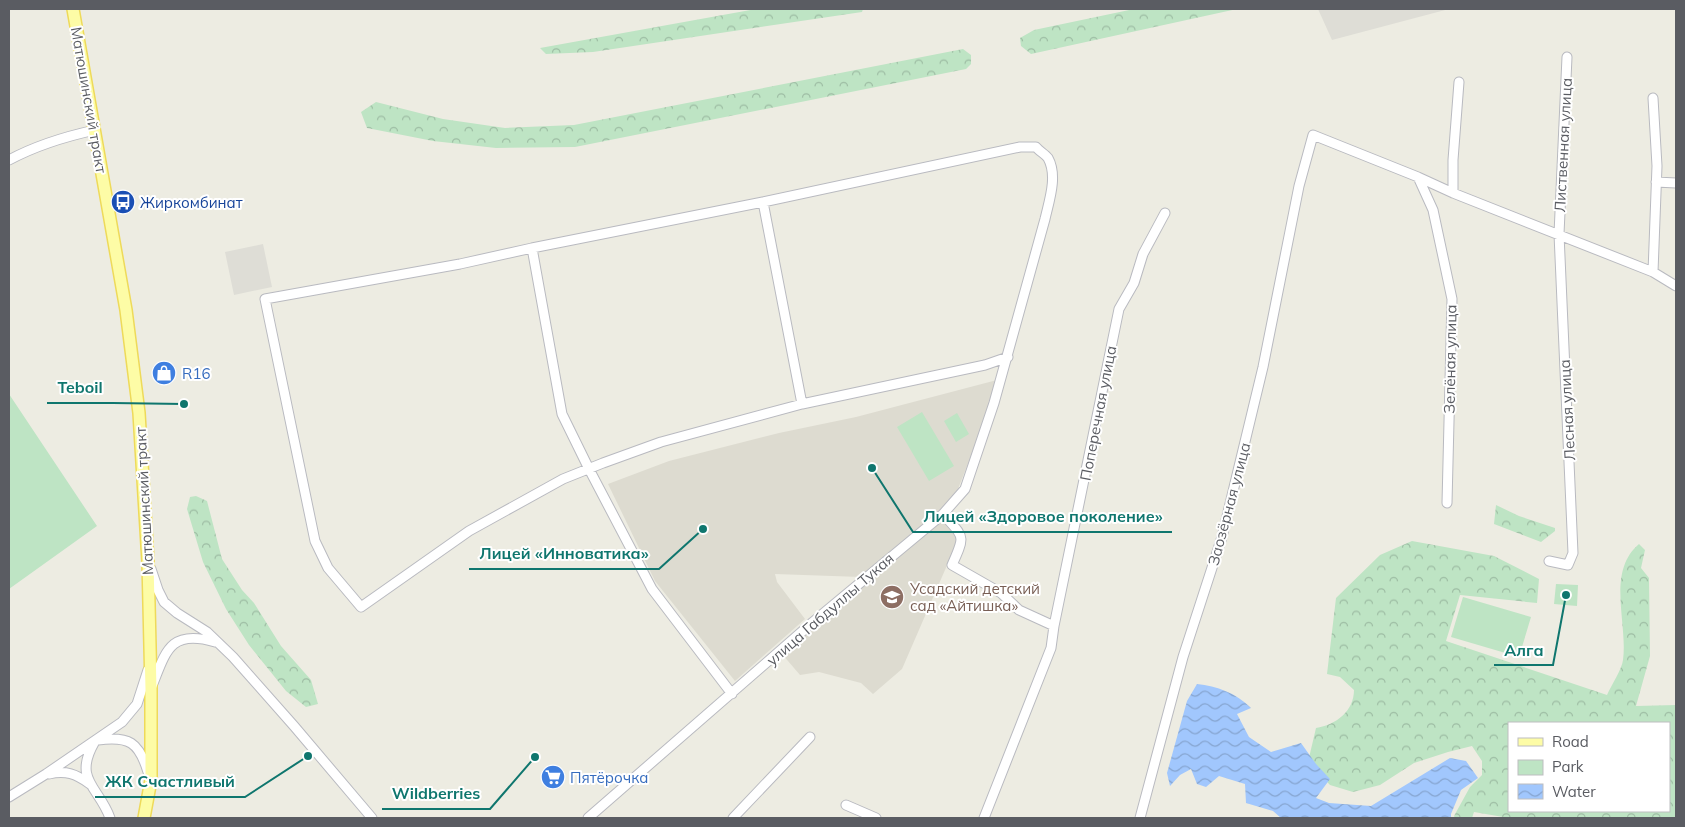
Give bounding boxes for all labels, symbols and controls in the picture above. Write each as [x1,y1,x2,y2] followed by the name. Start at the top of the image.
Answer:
[67,25,111,175] street label: Матюшинский тракт
[1550,77,1576,213] street label: Лиственная улица
[110,189,136,215] bus stop icon: Жиркомбинат
[140,193,243,212] place label: Жиркомбинат
[1440,304,1460,414] street label: Зелёная улица
[1076,344,1120,482] street label: Поперечная улица
[1555,359,1579,461] street label: Лесная улица
[151,360,177,386] shop icon: R16
[182,364,210,383] place label: R16
[47,372,113,403] callout: Teboil
[57,377,103,397] text: Teboil
[131,426,157,576] street label: Матюшинский тракт
[1203,440,1255,568] street label: Заозёрная улица
[913,501,1172,532] callout: Лицей «Здоровое поколение»
[923,506,1163,526] text: Лицей «Здоровое поколение»
[469,538,659,569] callout: Лицей «Инноватика»
[479,543,649,563] text: Лицей «Инноватика»
[762,548,898,670] street label: улица Габдуллы Тукая
[909,579,1040,615] place label: Усадский детский сад «Айтишка»
[879,584,905,610] school or university icon: Усадский детский сад «Айтишка»
[1494,634,1553,665] callout: Алга
[1504,640,1544,660] text: Алга
[1508,722,1670,812] legend
[1552,732,1589,751] text: Road
[1552,757,1584,776] text: Park
[540,764,566,790] supermarket icon: Пятёрочка
[95,766,245,797] callout: ЖК Счастливый
[570,768,648,787] place label: Пятёрочка
[105,771,235,791] text: ЖК Счастливый
[382,778,490,809] callout: Wildberries
[1552,782,1596,801] text: Water
[392,783,480,803] text: Wildberries

